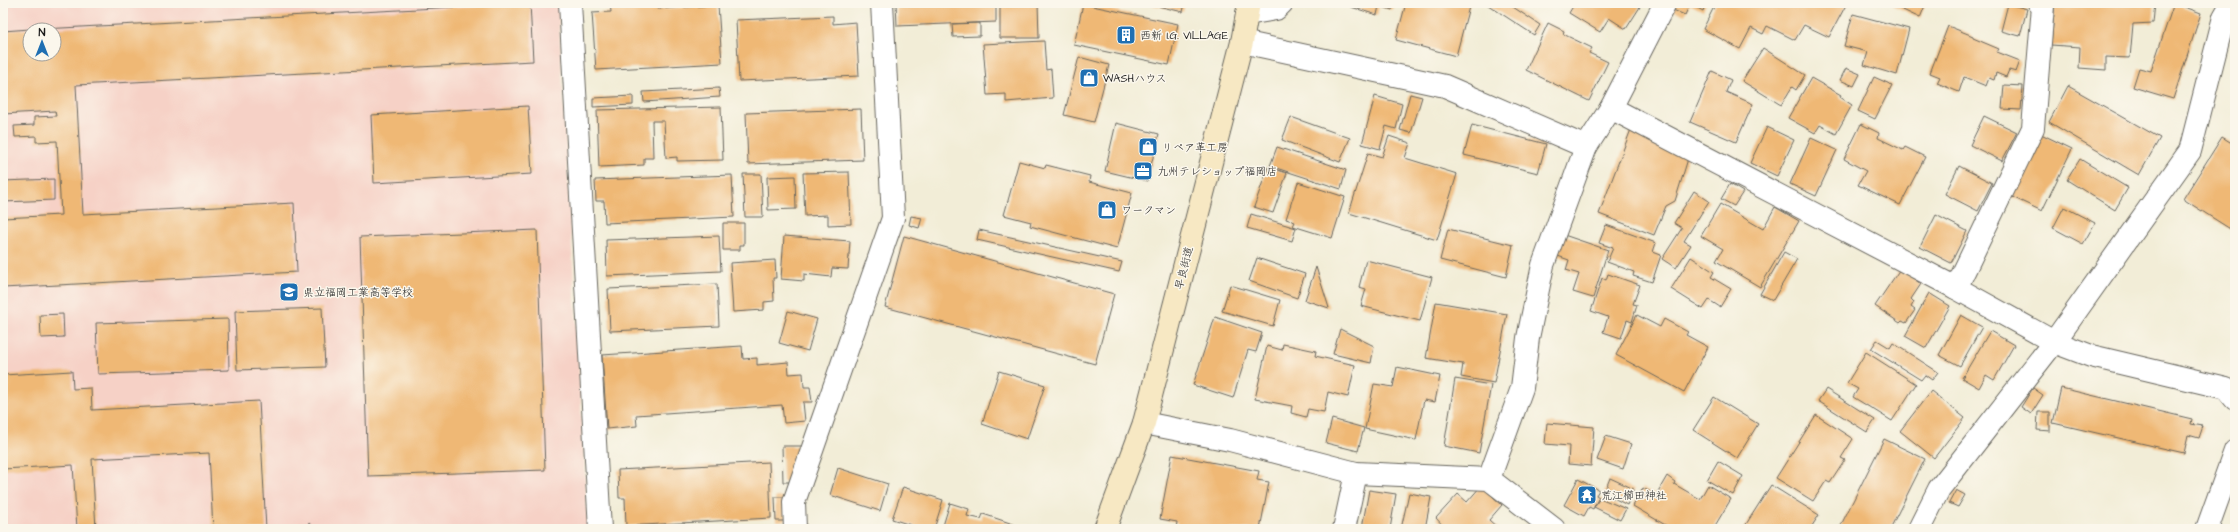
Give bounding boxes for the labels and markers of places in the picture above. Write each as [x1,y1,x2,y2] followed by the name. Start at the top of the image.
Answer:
[1115,24,1137,46] building icon: 西新 I.G. VILLAGE
[1140,28,1229,43] place label: 西新 I.G. VILLAGE
[1078,67,1100,89] shop icon: WASHハウス
[1103,71,1166,86] place label: WASHハウス
[1137,136,1159,158] shop icon: リペア革工房
[1162,140,1228,155] place label: リペア革工房
[1132,160,1154,182] office icon: 九州テレショップ福岡店
[1157,164,1278,179] place label: 九州テレショップ福岡店
[1096,199,1118,221] shop icon: ワークマン
[1121,203,1176,218] place label: ワークマン
[278,281,300,303] school or university icon: 県立福岡工業高等学校
[303,285,413,300] place label: 県立福岡工業高等学校
[1576,484,1598,506] temple icon: 荒江櫛田神社
[1601,488,1667,503] place label: 荒江櫛田神社

